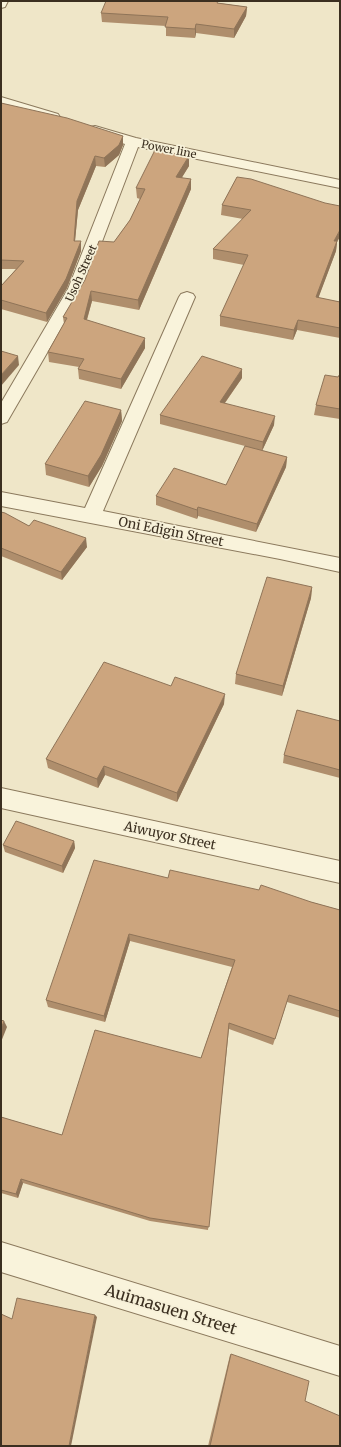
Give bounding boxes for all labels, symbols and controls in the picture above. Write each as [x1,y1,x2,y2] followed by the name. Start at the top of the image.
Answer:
[140,137,198,161] street label: Power line
[62,242,100,304] street label: Usoh Street
[117,513,225,550] street label: Oni Edigin Street
[121,817,217,854] street label: Aiwuyor Street
[102,1279,240,1339] street label: Auimasuen Street

